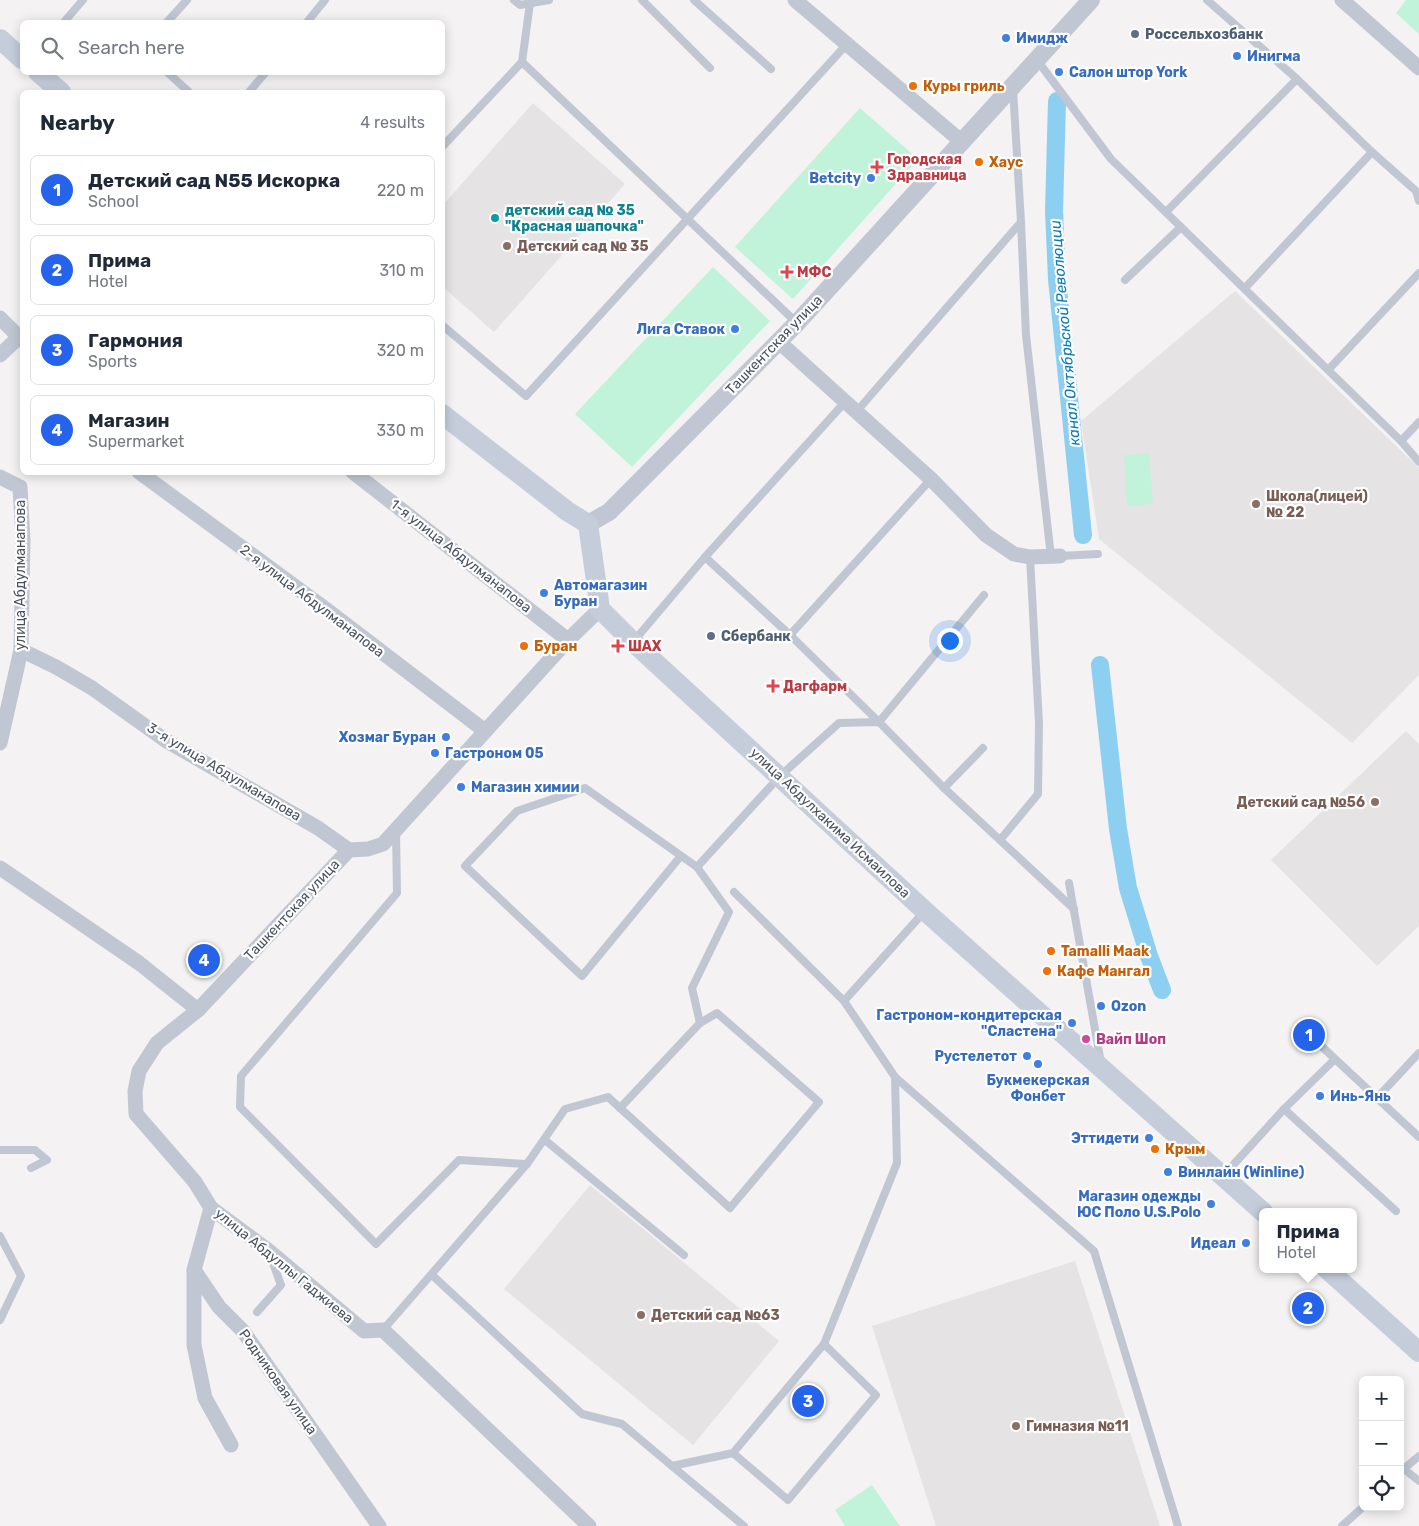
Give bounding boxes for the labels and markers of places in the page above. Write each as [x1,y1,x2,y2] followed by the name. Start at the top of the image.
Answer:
[1145,26,1264,43] place label: Россельхозбанк
[1129,28,1141,40] marker: Россельхозбанк
[1016,30,1068,47] place label: Имидж
[1000,32,1012,44] marker: Имидж
[1247,48,1301,65] place label: Инигма
[1231,50,1243,62] marker: Инигма
[1069,64,1188,81] place label: Салон штор York
[1053,66,1065,78] marker: Салон штор York
[923,78,1005,95] place label: Куры гриль
[907,80,919,92] marker: Куры гриль
[887,151,966,184] place label: Городская Здравница
[989,154,1023,171] place label: Хаус
[973,156,985,168] marker: Хаус
[871,161,883,173] marker: Городская Здравница
[809,170,862,187] place label: Betcity
[865,172,877,184] marker: Betcity
[505,202,644,235] place label: детский сад № 35 "Красная шапочка"
[489,212,501,224] marker: детский сад № 35 "Красная шапочка"
[517,238,649,255] place label: Детский сад № 35
[501,240,513,252] marker: Детский сад № 35
[797,264,832,281] place label: МФС
[781,266,793,278] marker: МФС
[636,321,726,338] place label: Лига Ставок
[729,323,741,335] marker: Лига Ставок
[1266,488,1368,521] place label: Школа(лицей) № 22
[1250,498,1262,510] marker: Школа(лицей) № 22
[554,577,648,610] place label: Автомагазин Буран
[538,587,550,599] marker: Автомагазин Буран
[721,628,791,645] place label: Сбербанк
[705,630,717,642] marker: Сбербанк
[534,638,578,655] place label: Буран
[628,638,662,655] place label: ШАХ
[518,640,530,652] marker: Буран
[612,640,624,652] marker: ШАХ
[783,678,847,695] place label: Дагфарм
[767,680,779,692] marker: Дагфарм
[339,729,436,746] place label: Хозмаг Буран
[440,731,452,743] marker: Хозмаг Буран
[445,745,544,762] place label: Гастроном 05
[429,747,441,759] marker: Гастроном 05
[471,779,579,796] place label: Магазин химии
[455,781,467,793] marker: Магазин химии
[1237,794,1365,811] place label: Детский сад №56
[1369,796,1381,808] marker: Детский сад №56
[188,941,220,979] pin: 4
[1061,943,1150,960] place label: Tamalli Maak
[1045,945,1057,957] marker: Tamalli Maak
[1057,963,1150,980] place label: Кафе Мангал
[1041,965,1053,977] marker: Кафе Мангал
[1111,998,1146,1015] place label: Ozon
[1095,1000,1107,1012] marker: Ozon
[876,1007,1062,1040] place label: Гастроном-кондитерская "Сластена"
[1293,1016,1325,1054] pin: 1
[1066,1017,1078,1029] marker: Гастроном-кондитерская "Сластена"
[1096,1031,1166,1048] place label: Вайп Шоп
[1080,1033,1092,1045] marker: Вайп Шоп
[934,1048,1017,1065] place label: Рустелетот
[1021,1050,1033,1062] marker: Рустелетот
[1032,1058,1044,1070] marker: Букмекерская Фонбет
[986,1072,1090,1105] place label: Букмекерская Фонбет
[1330,1088,1391,1105] place label: Инь-Янь
[1314,1090,1326,1102] marker: Инь-Янь
[1071,1130,1139,1147] place label: Эттидети
[1143,1132,1155,1144] marker: Эттидети
[1165,1141,1205,1158] place label: Крым
[1149,1143,1161,1155] marker: Крым
[1178,1164,1304,1181] place label: Винлайн (Winline)
[1162,1166,1174,1178] marker: Винлайн (Winline)
[1077,1188,1201,1221] place label: Магазин одежды ЮС Поло U.S.Polo
[1205,1198,1217,1210] marker: Магазин одежды ЮС Поло U.S.Polo
[1191,1235,1236,1252] place label: Идеал
[1240,1237,1252,1249] marker: Идеал
[1292,1289,1324,1327] pin: 2
[651,1307,780,1324] place label: Детский сад №63
[635,1309,647,1321] marker: Детский сад №63
[792,1382,824,1420] pin: 3
[1026,1418,1129,1435] place label: Гимназия №11
[1010,1420,1022,1432] marker: Гимназия №11

